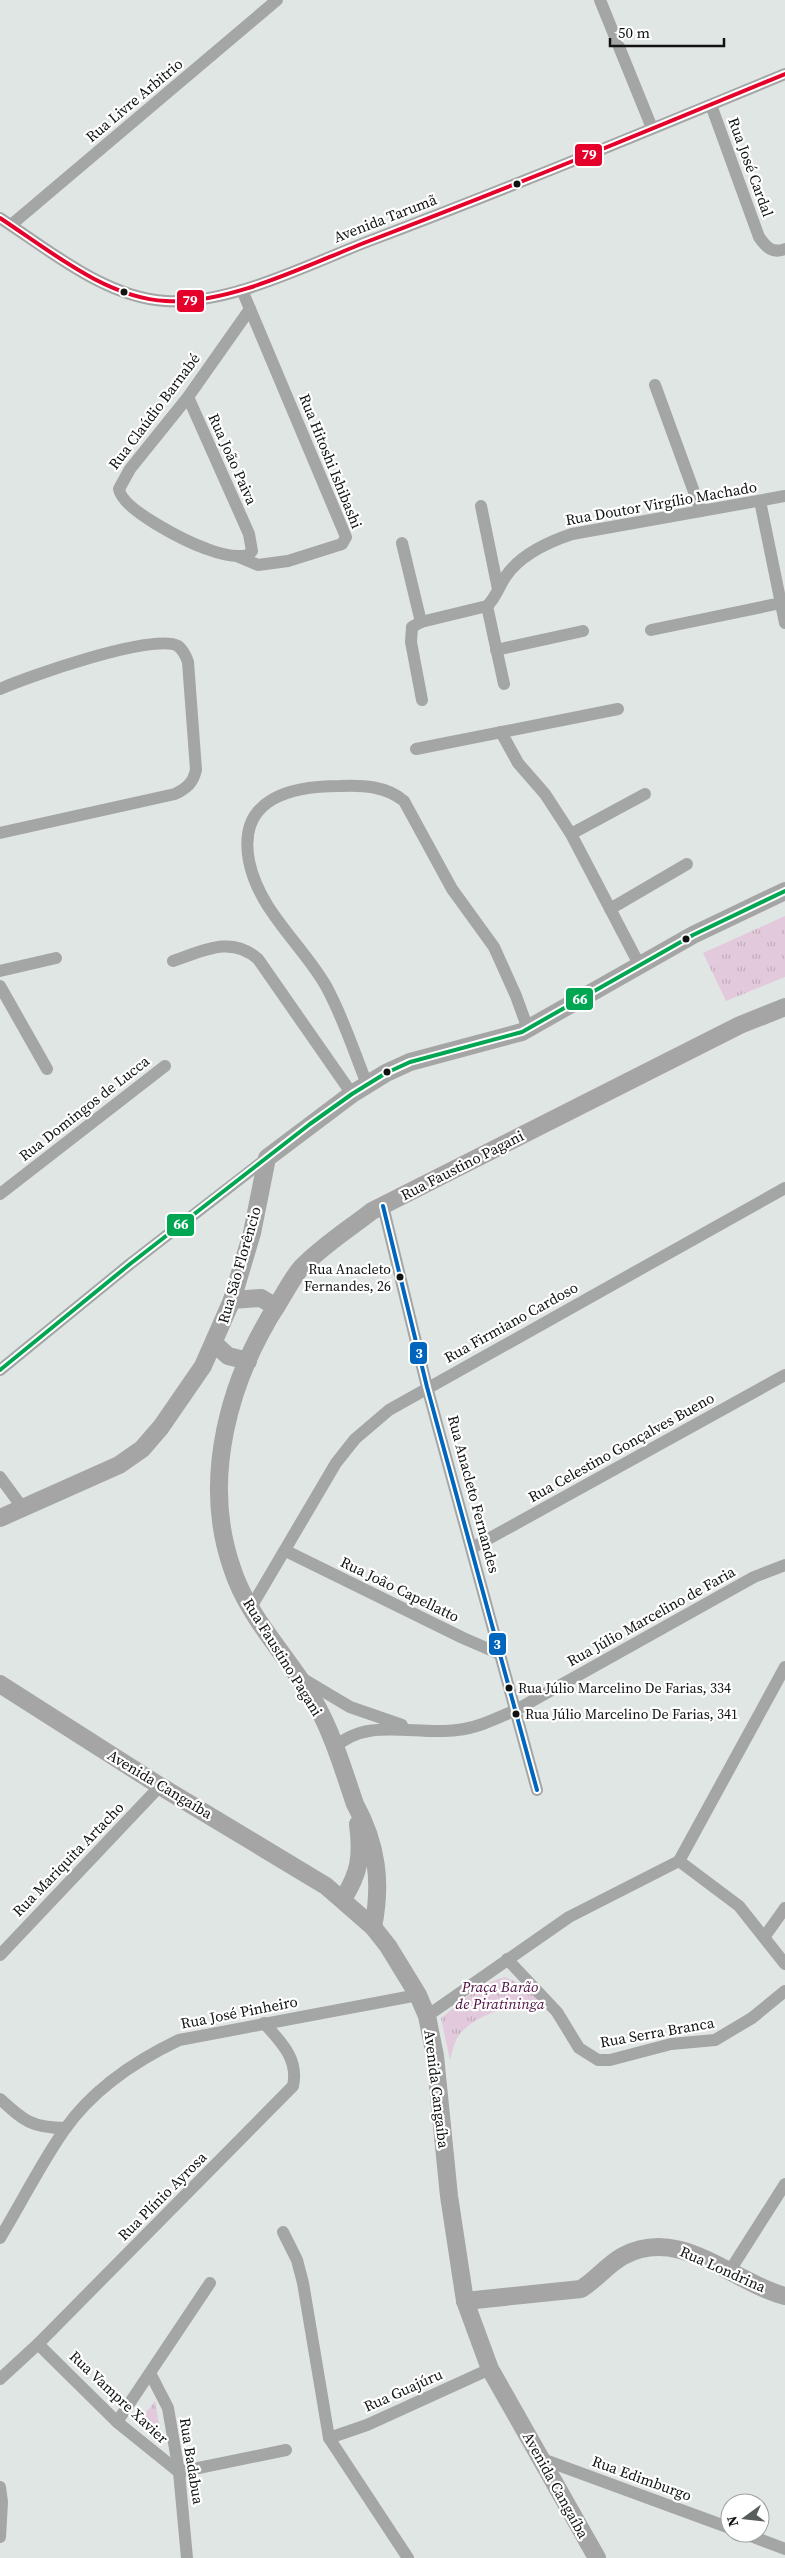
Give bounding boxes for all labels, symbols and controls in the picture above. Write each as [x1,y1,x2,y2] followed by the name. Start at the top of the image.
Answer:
[610,15,724,47] scale bar
[618,22,650,43] text: 50 m
[81,53,187,147] street label: Rua Livre Arbitrio
[723,114,779,220] street label: Rua José Cardal
[574,143,603,167] line badge: 79
[581,144,597,164] text: 79
[512,179,522,189] unlabelled marker
[330,189,440,247] street label: Avenida Tarumã
[119,287,129,297] unlabelled marker
[176,289,205,313] line badge: 79
[182,290,198,310] text: 79
[103,348,205,473] street label: Rua Claúdio Barnabé
[294,391,368,531] street label: Rua Hitoshi Ishibashi
[203,410,263,508] street label: Rua João Paiva
[564,476,758,530] street label: Rua Doutor Virgílio Machado
[681,934,691,944] unlabelled marker
[565,987,594,1011] line badge: 66
[572,989,588,1009] text: 66
[14,1050,154,1166] street label: Rua Domingos de Lucca
[382,1067,392,1077] unlabelled marker
[397,1125,527,1205] street label: Rua Faustino Pagani
[212,1204,266,1326] street label: Rua São Florêncio
[166,1213,195,1237] line badge: 66
[173,1214,189,1234] text: 66
[304,1259,391,1296] place label: Rua Anacleto Fernandes, 26
[395,1272,405,1282] marker: Rua Anacleto Fernandes, 26
[440,1276,582,1368] street label: Rua Firmiano Cardoso
[409,1341,428,1365] line badge: 3
[415,1343,423,1363] text: 3
[524,1387,718,1507] street label: Rua Celestino Gonçalves Bueno
[443,1413,505,1575] street label: Rua Anacleto Fernandes
[337,1551,463,1627] street label: Rua João Capellatto
[563,1561,739,1671] street label: Rua Júlio Marcelino de Faria
[238,1594,328,1720] street label: Rua Faustino Pagani
[488,1632,507,1656] line badge: 3
[493,1634,501,1654] text: 3
[518,1678,731,1698] place label: Rua Júlio Marcelino De Farias, 334
[504,1683,514,1693] marker: Rua Júlio Marcelino De Farias, 334
[525,1704,738,1724] place label: Rua Júlio Marcelino De Farias, 341
[511,1709,521,1719] marker: Rua Júlio Marcelino De Farias, 341
[104,1744,217,1824] street label: Avenida Cangaíba
[8,1797,128,1921] street label: Rua Mariquita Artacho
[455,1976,545,2014] park label: Praça Barão de Piratininga
[179,1990,299,2034] street label: Rua José Pinheiro
[598,2012,716,2052] street label: Rua Serra Branca
[419,2029,455,2150] street label: Avenida Cangaíba
[113,2147,211,2245] street label: Rua Plínio Ayrosa
[677,2241,770,2297] street label: Rua Londrina
[65,2346,173,2449] street label: Rua Vampre Xavier
[360,2363,446,2417] street label: Rua Guajúru
[175,2416,209,2506] street label: Rua Badabua
[518,2428,594,2542] street label: Avenida Cangaíba
[589,2450,695,2506] street label: Rua Edimburgo
[720,2493,770,2543] north arrow
[721,2514,743,2529] text: N

